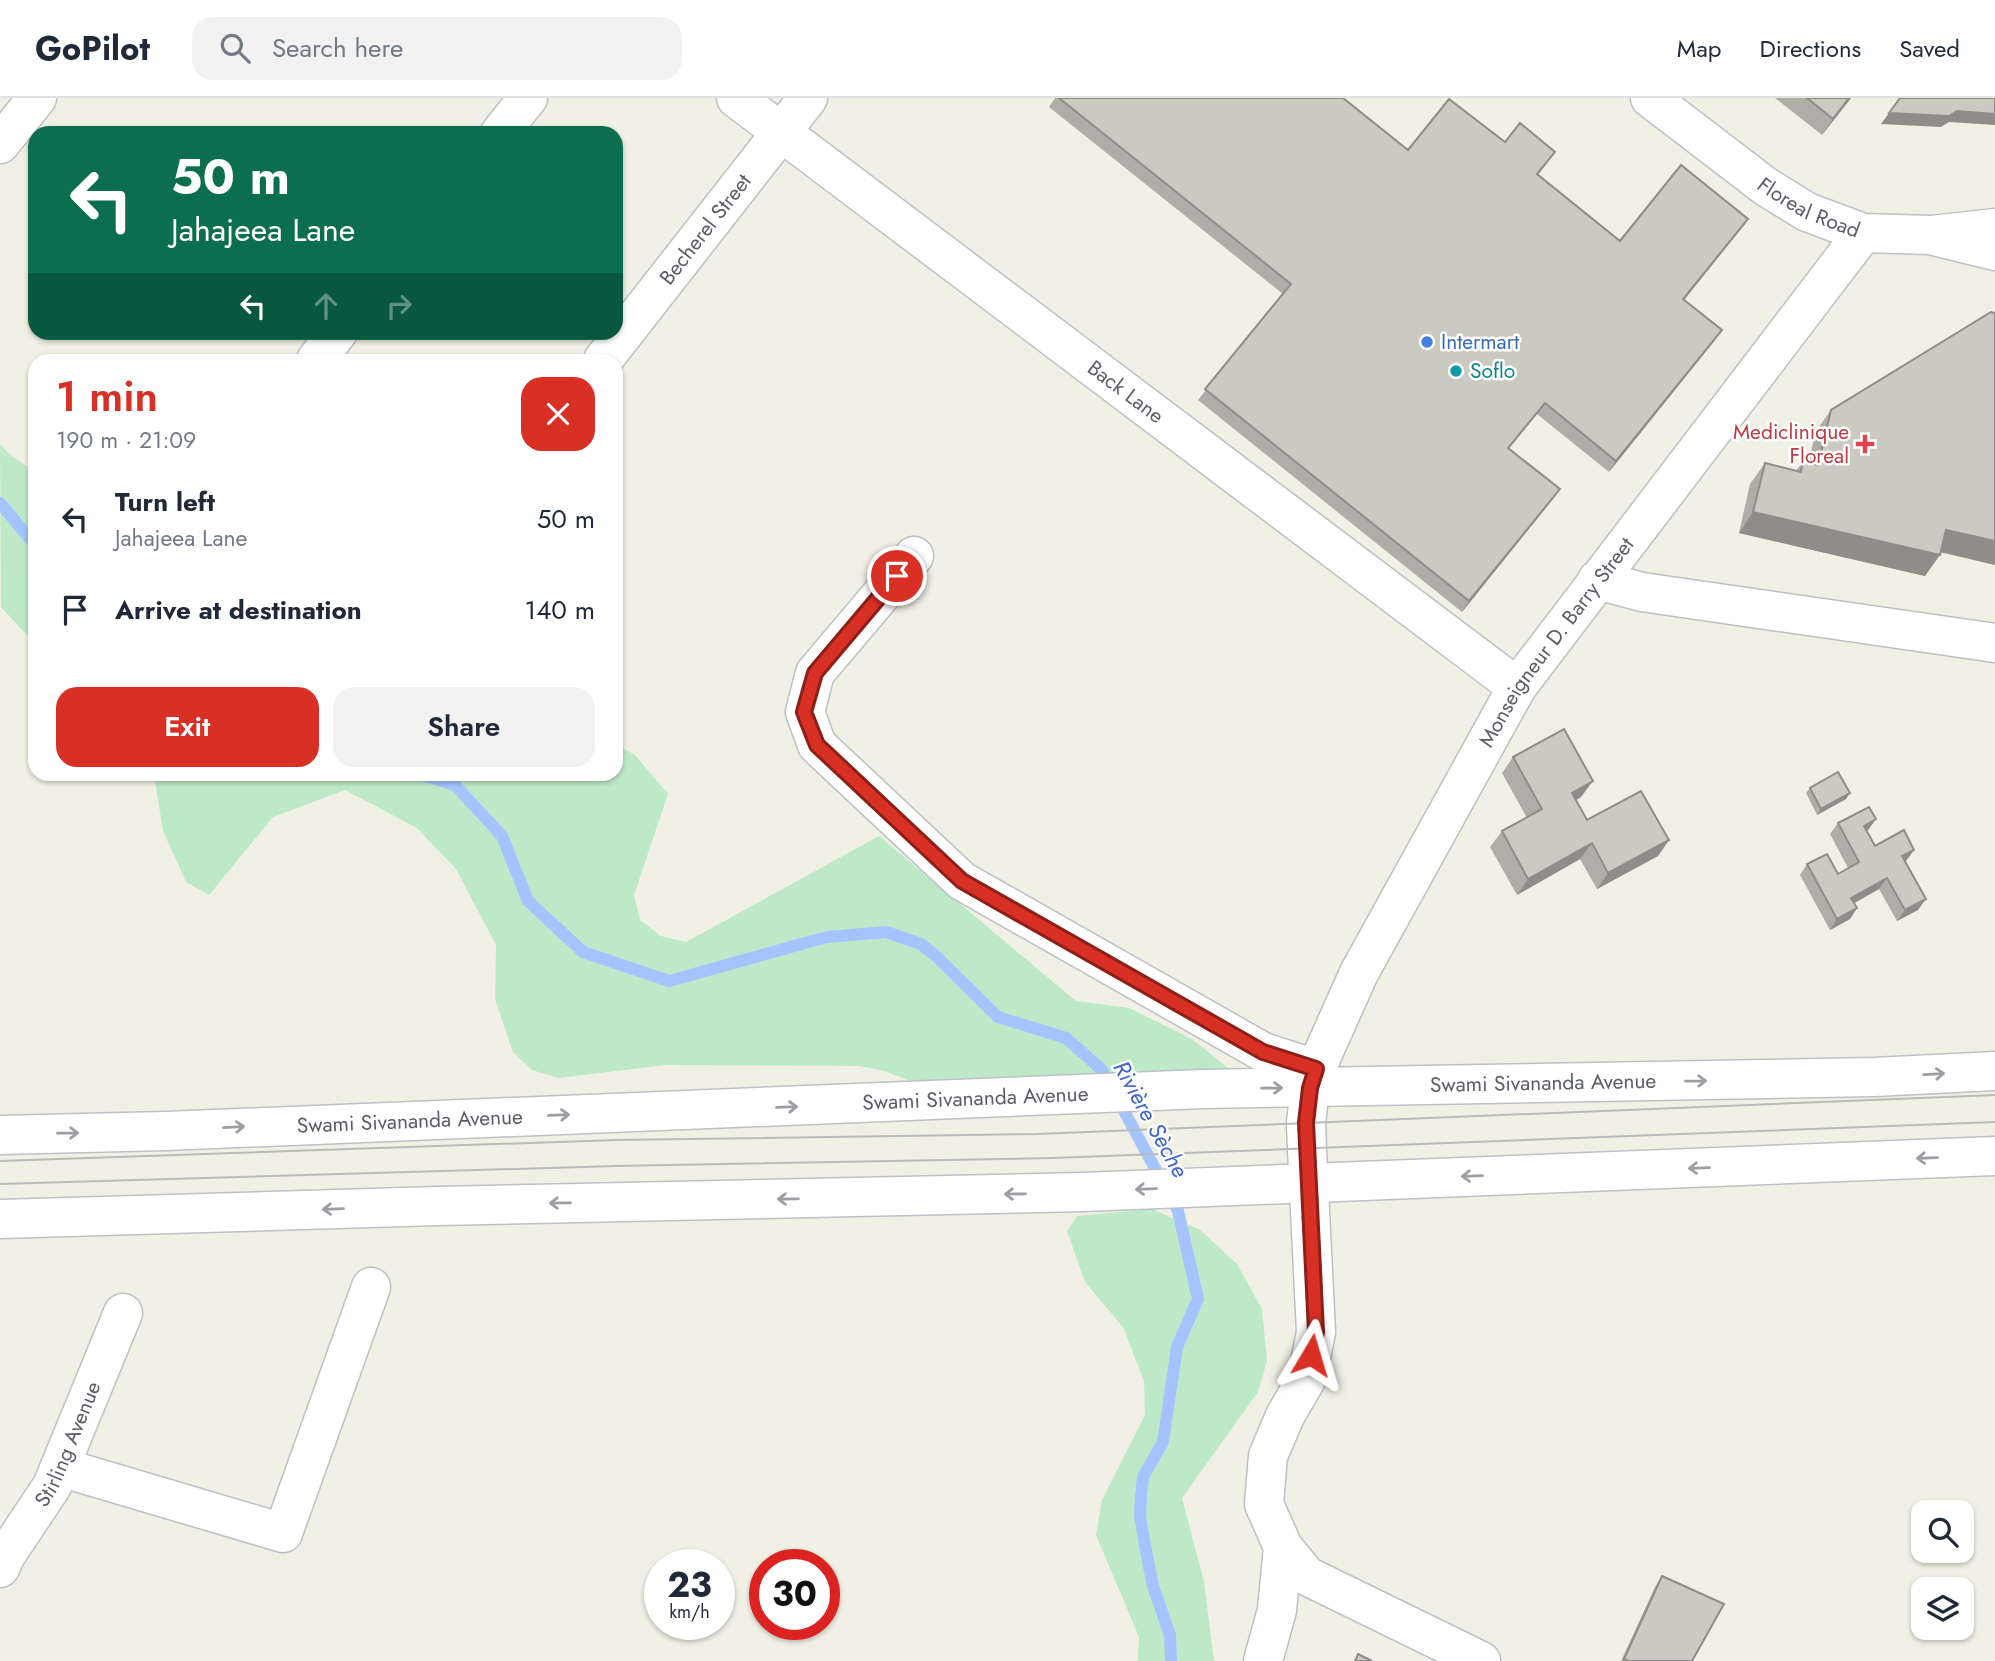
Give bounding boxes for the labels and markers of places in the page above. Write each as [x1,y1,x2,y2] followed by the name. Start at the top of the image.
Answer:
[1441,327,1519,357] place label: Intermart
[1419,334,1435,350] marker: Intermart
[1470,356,1515,386] place label: Soflo
[1448,363,1464,379] marker: Soflo
[1733,417,1849,471] place label: Mediclinique Floreal
[1855,434,1875,454] marker: Mediclinique Floreal
[867,546,927,606] pin

